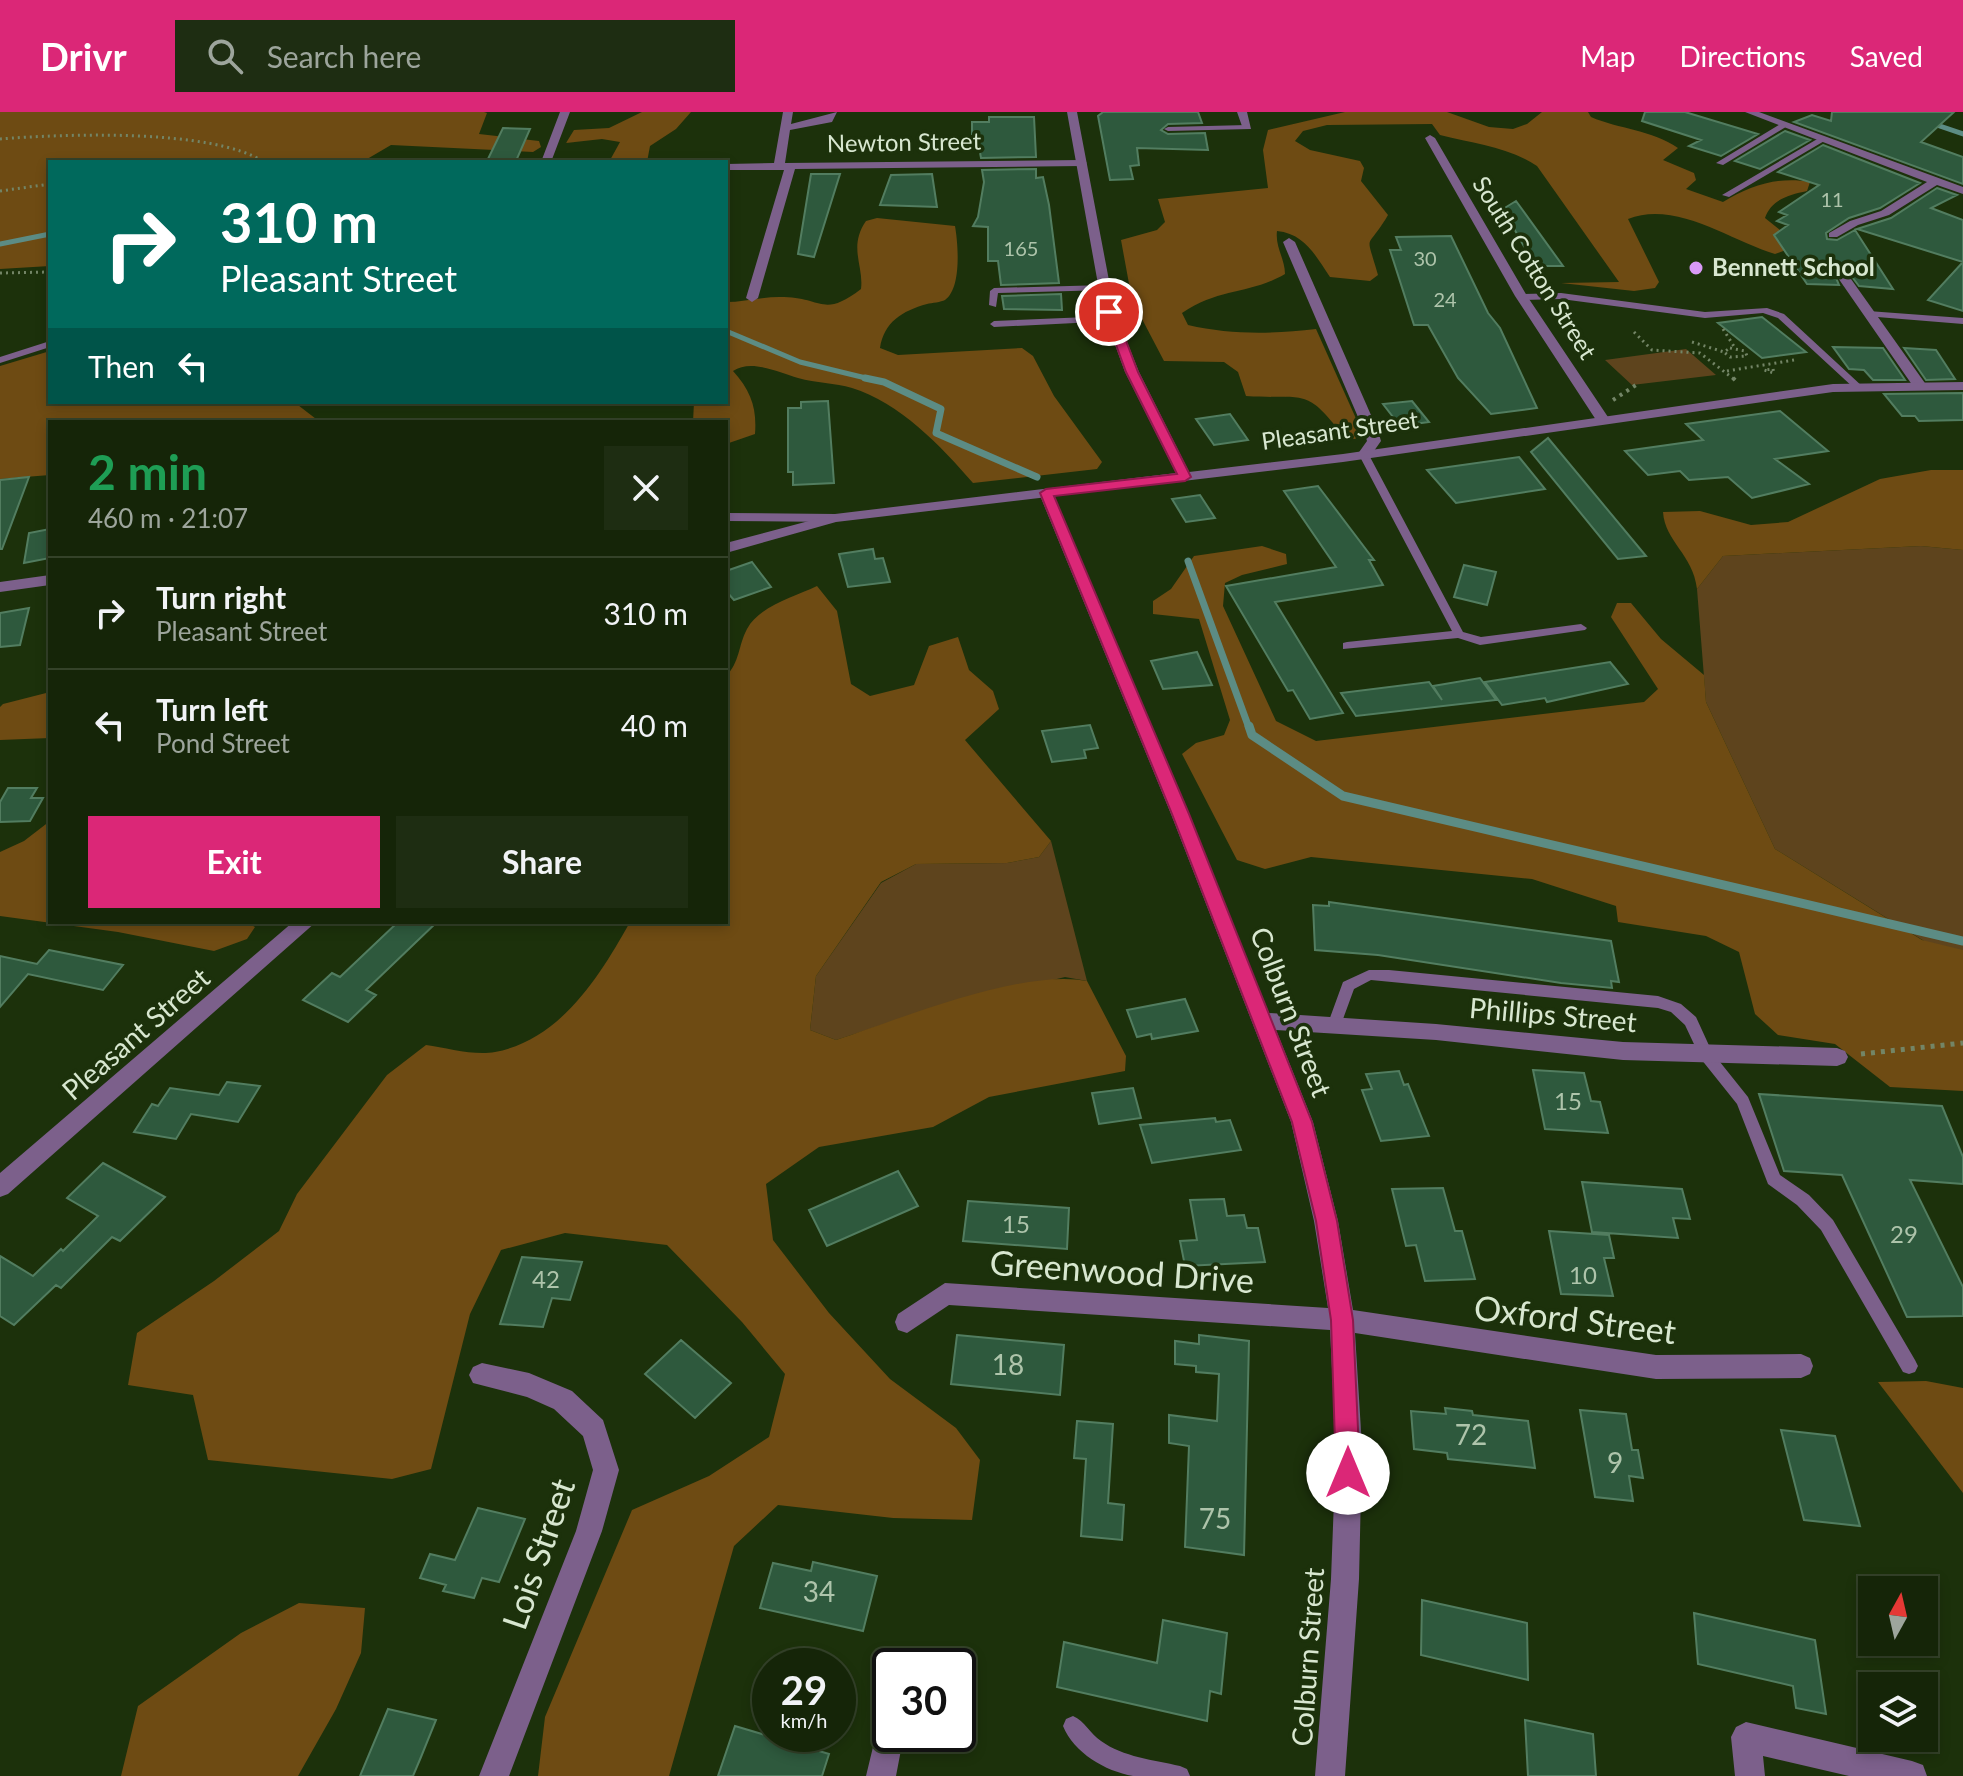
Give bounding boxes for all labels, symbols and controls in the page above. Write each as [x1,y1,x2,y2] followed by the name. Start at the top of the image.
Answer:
[175,20,735,92] search box
[40,33,127,79] text: Drivr
[203,34,247,78] icon: search
[267,38,421,74] text: Search here
[1580,39,1635,73] text: Map
[1679,39,1806,73] text: Directions
[1850,39,1923,73] text: Saved
[827,126,982,157] street label: Newton Street
[1467,171,1603,364] street label: South Cotton Street
[1820,187,1844,211] house number: 11
[220,188,378,255] text: 310 m
[88,192,192,296] icon: right
[1004,236,1038,260] house number: 165
[1413,246,1437,270] house number: 30
[1712,252,1875,281] place label: Bennett School
[220,256,457,300] text: Pleasant Street
[1687,259,1705,277] marker: Bennett School
[1075,278,1143,346] pin
[1433,287,1457,311] house number: 24
[1087,290,1131,334] icon: arrive
[171,344,215,388] icon: left
[88,348,155,384] text: Then
[1259,404,1420,455] street label: Pleasant Street
[88,443,207,500] text: 2 min
[604,446,688,530] button: close
[88,502,248,534] text: 460 m · 21:07
[156,579,286,615] text: Turn right
[88,591,132,635] icon: right
[603,595,688,631] text: 310 m
[156,615,327,647] text: Pleasant Street
[156,691,268,727] text: Turn left
[88,703,132,747] icon: left
[621,707,688,743] text: 40 m
[156,727,290,759] text: Pond Street
[88,816,380,908] button: Exit
[396,816,688,908] button: Share
[1244,922,1340,1101] street label: Colburn Street
[55,960,216,1107] street label: Pleasant Street
[1468,990,1638,1038] street label: Phillips Street
[1554,1086,1582,1115] house number: 15
[1002,1209,1030,1238] house number: 15
[1890,1219,1918,1248] house number: 29
[989,1241,1256,1300] street label: Greenwood Drive
[1569,1260,1597,1289] house number: 10
[532,1264,560,1293] house number: 42
[1472,1286,1679,1351] street label: Oxford Street
[992,1347,1024,1381] house number: 18
[1455,1417,1487,1451] house number: 72
[1306,1431,1390,1515] position arrow
[1607,1445,1623,1479] house number: 9
[493,1473,582,1634] street label: Lois Street
[1199,1501,1231,1535] house number: 75
[1284,1567,1330,1747] street label: Colburn Street
[803,1574,835,1608] house number: 34
[1858,1576,1938,1656] north arrow
[1858,1576,1938,1752] map controls
[872,1648,976,1752] speed limit sign: 30
[781,1666,827,1714] text: 29
[1858,1672,1938,1752] button: layers
[781,1708,827,1732] text: km/h

